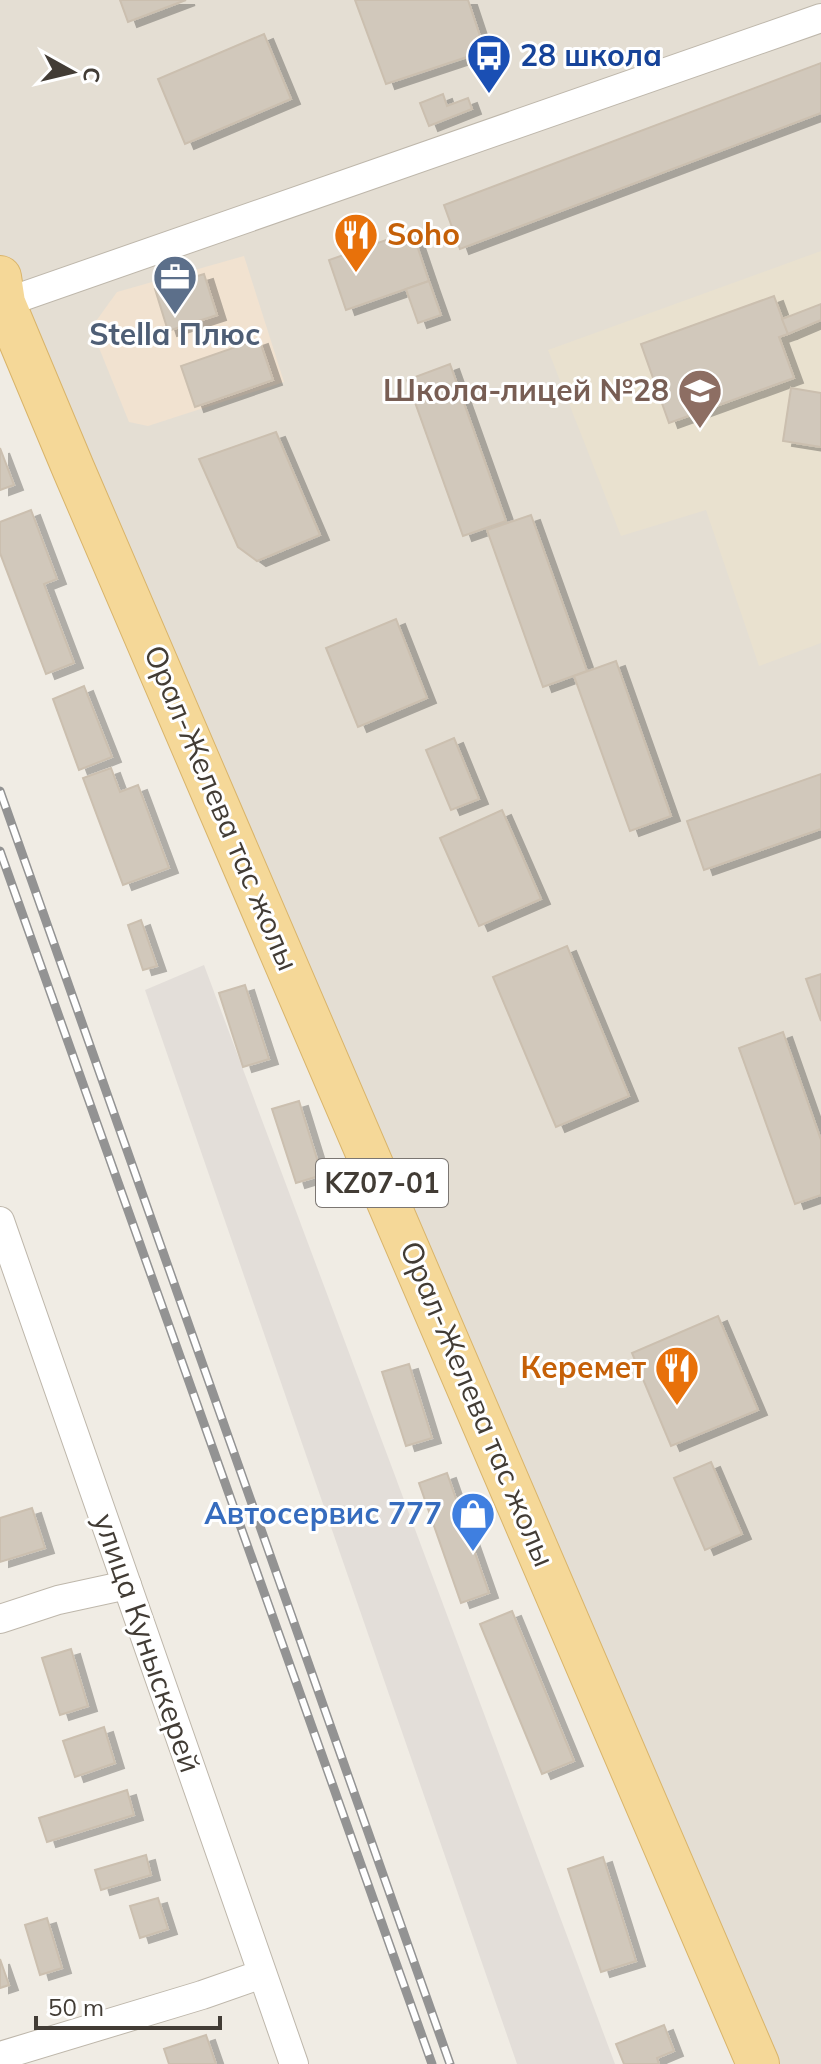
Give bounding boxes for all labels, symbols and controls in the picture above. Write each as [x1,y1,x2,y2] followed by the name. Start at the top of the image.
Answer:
[32,32,112,112] north arrow
[465,32,513,95] bus stop icon: 28 школа
[520,36,662,74] place label: 28 школа
[77,65,107,84] text: С
[332,211,380,274] restaurant icon: Soho
[387,215,460,253] place label: Soho
[151,253,199,316] office icon: Stella Плюс
[89,315,261,353] place label: Stella Плюс
[676,367,724,430] school or university icon: Школа-лицей №28
[383,371,669,409] place label: Школа-лицей №28
[136,639,308,976] street label: Орал-Желева тас жолы
[316,1159,448,1207] road number: KZ07-01
[392,1235,564,1572] street label: Орал-Желева тас жолы
[653,1344,701,1407] restaurant icon: Керемет
[520,1348,646,1386] place label: Керемет
[449,1490,497,1553] shop icon: Автосервис 777
[204,1494,442,1532] place label: Автосервис 777
[86,1508,210,1777] street label: улица Куныскерей
[36,1980,220,2030] scale bar
[48,1992,104,2022] text: 50 m

